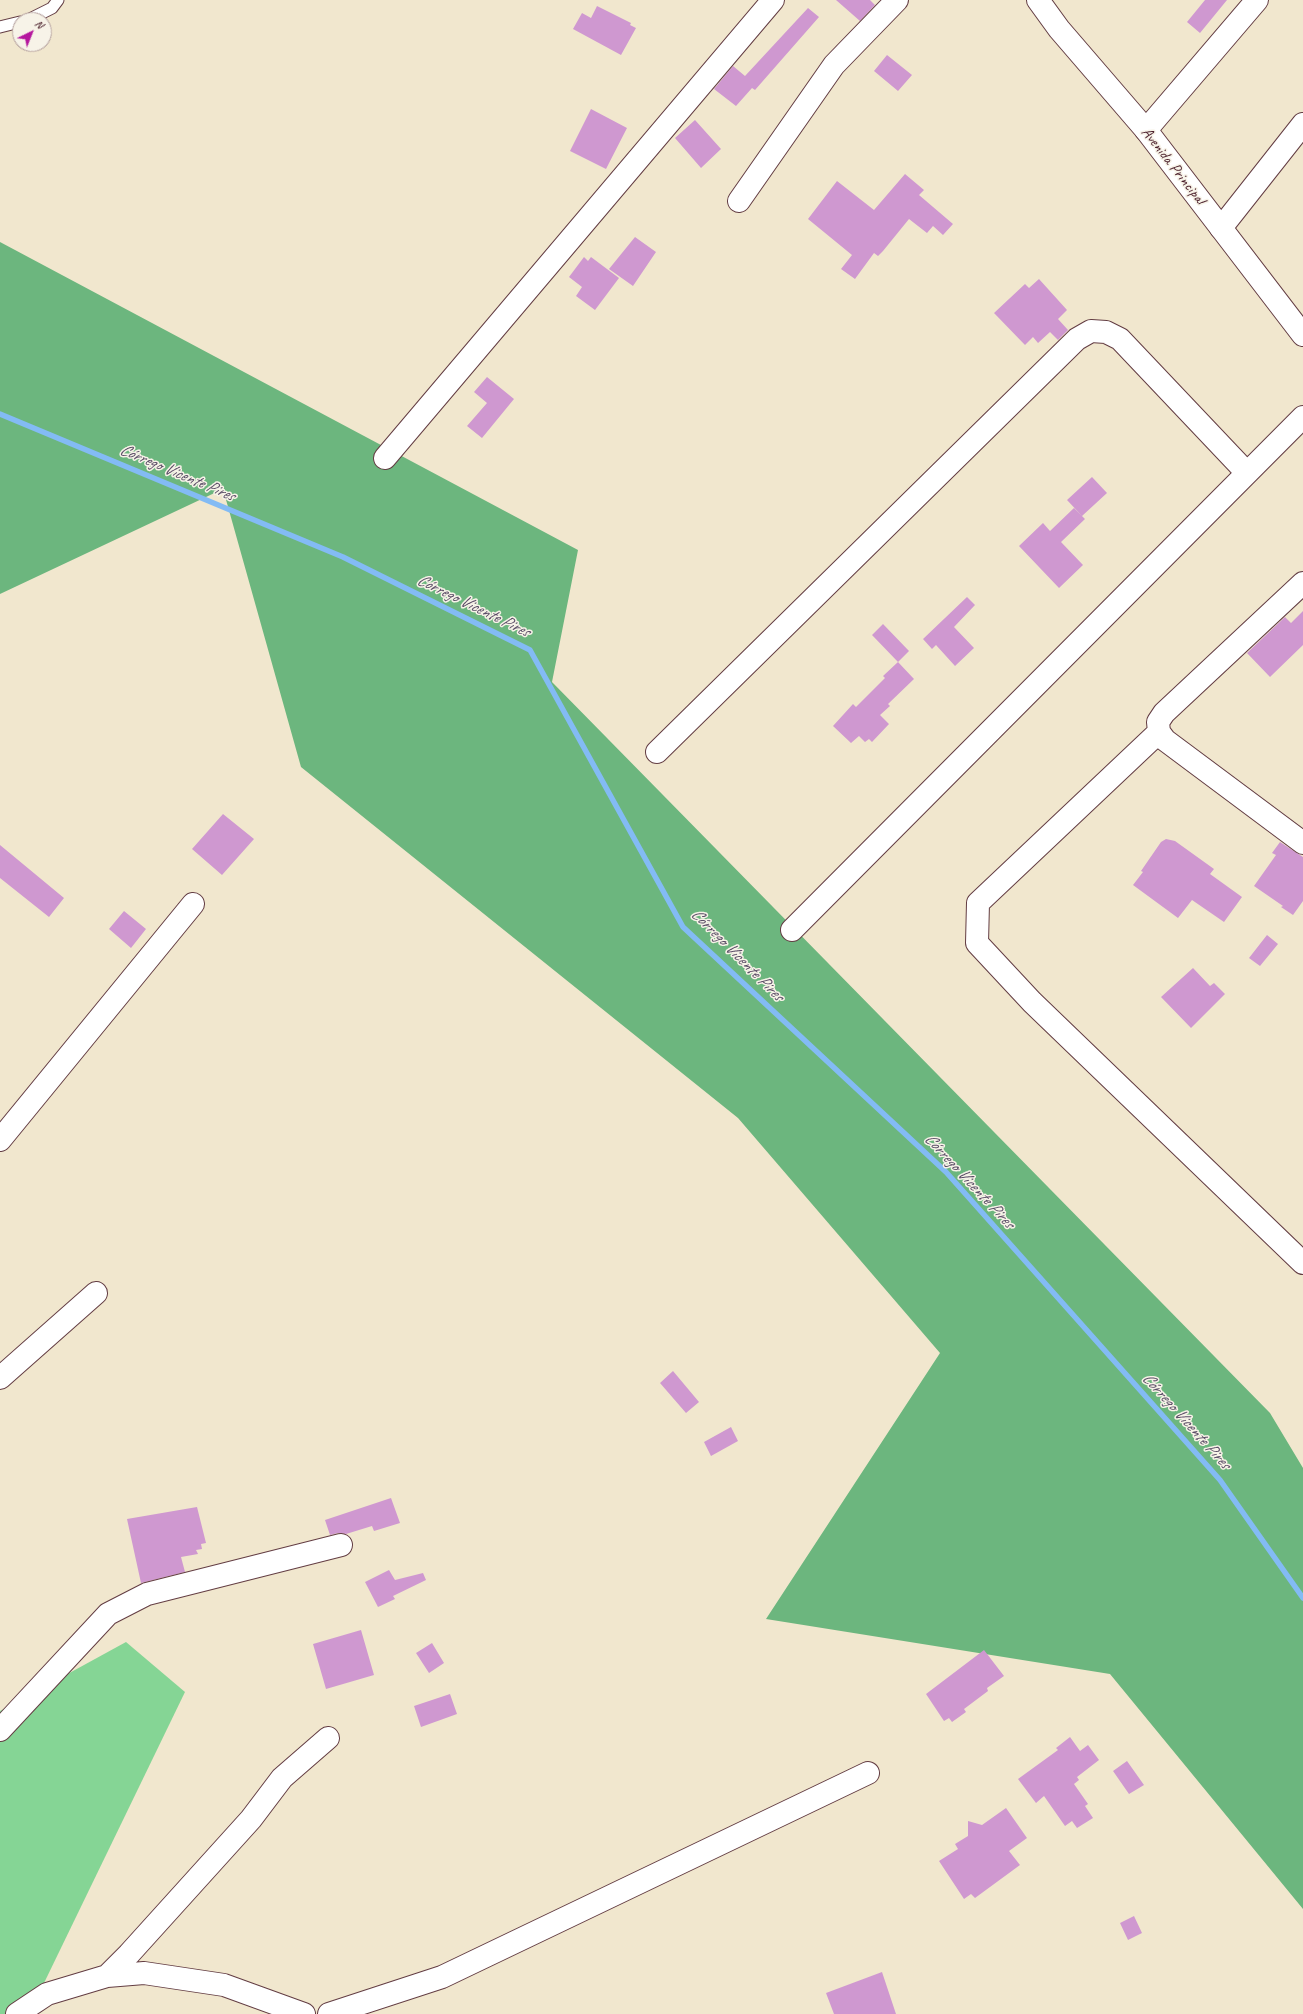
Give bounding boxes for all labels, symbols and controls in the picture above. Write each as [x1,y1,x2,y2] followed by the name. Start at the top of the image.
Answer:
[12,12,52,52] north arrow
[32,17,47,31] text: N
[1137,123,1209,209] street label: Avenida Principal
[117,440,237,506] water label: Córrego Vicente Pires
[413,570,533,642] water label: Córrego Vicente Pires
[686,904,788,1006] water label: Córrego Vicente Pires
[920,1129,1018,1233] water label: Córrego Vicente Pires
[1137,1369,1235,1473] water label: Córrego Vicente Pires

